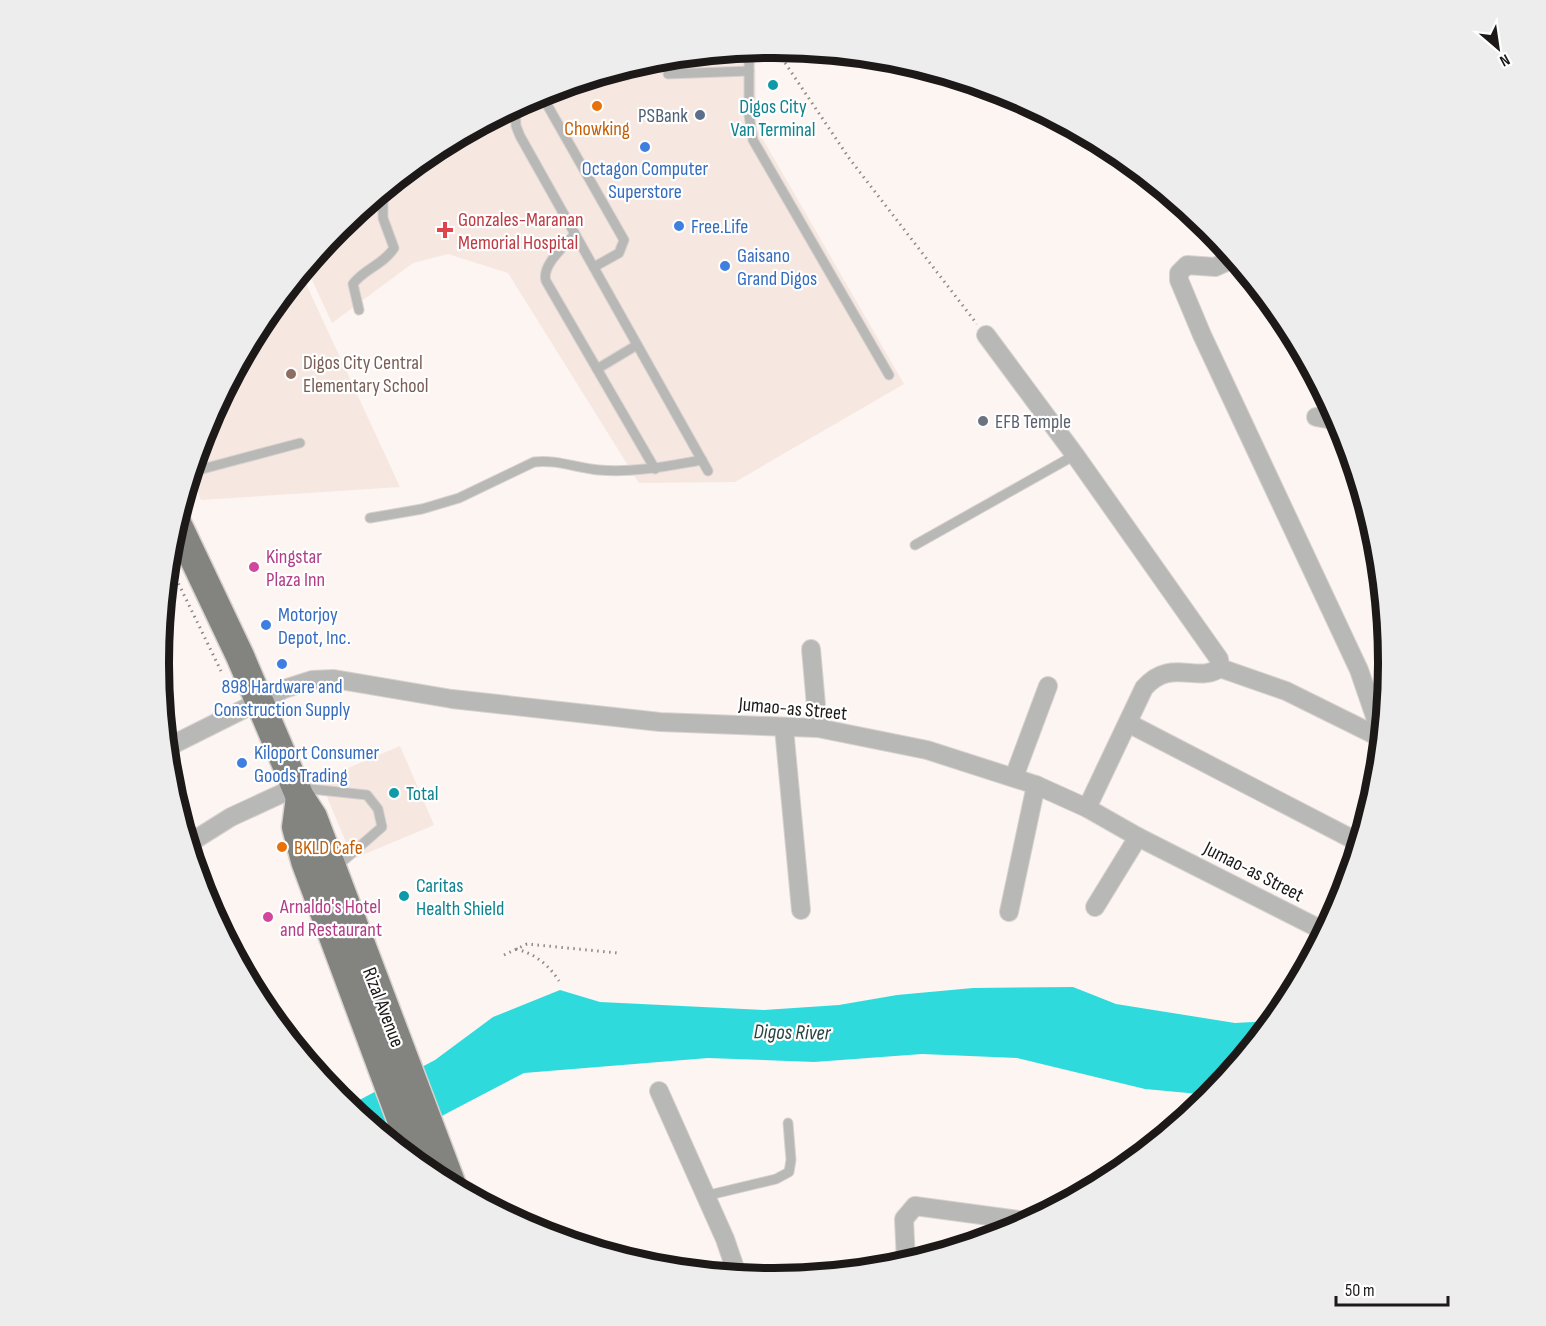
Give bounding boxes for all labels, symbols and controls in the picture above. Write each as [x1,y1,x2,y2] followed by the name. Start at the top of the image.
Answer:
[1468,18,1528,78] north arrow
[1496,49,1513,70] text: N
[766,78,780,92] marker: Digos City Van Terminal
[731,95,815,142] place label: Digos City Van Terminal
[590,99,604,113] marker: Chowking
[638,104,688,128] place label: PSBank
[693,108,707,122] marker: PSBank
[564,117,630,141] place label: Chowking
[638,140,652,154] marker: Octagon Computer Superstore
[582,157,708,204] place label: Octagon Computer Superstore
[458,208,584,255] place label: Gonzales-Maranan Memorial Hospital
[691,215,748,239] place label: Free.Life
[672,219,686,233] marker: Free.Life
[436,221,454,239] marker: Gonzales-Maranan Memorial Hospital
[737,244,817,291] place label: Gaisano Grand Digos
[718,259,732,273] marker: Gaisano Grand Digos
[303,351,429,398] place label: Digos City Central Elementary School
[284,367,298,381] marker: Digos City Central Elementary School
[995,410,1071,434] place label: EFB Temple
[976,414,990,428] marker: EFB Temple
[266,545,325,592] place label: Kingstar Plaza Inn
[247,560,261,574] marker: Kingstar Plaza Inn
[278,603,351,650] place label: Motorjoy Depot, Inc.
[259,618,273,632] marker: Motorjoy Depot, Inc.
[275,657,289,671] marker: 898 Hardware and Construction Supply
[214,675,350,722] place label: 898 Hardware and Construction Supply
[737,692,848,726] street label: Jumao-as Street
[254,741,379,788] place label: Kiloport Consumer Goods Trading
[235,756,249,770] marker: Kiloport Consumer Goods Trading
[406,782,439,806] place label: Total
[387,786,401,800] marker: Total
[294,836,363,860] place label: BKLD Cafe
[1199,836,1308,907] street label: Jumao-as Street
[275,840,289,854] marker: BKLD Cafe
[416,874,504,921] place label: Caritas Health Shield
[397,889,411,903] marker: Caritas Health Shield
[279,895,382,942] place label: Arnaldo's Hotel and Restaurant
[261,910,275,924] marker: Arnaldo's Hotel and Restaurant
[357,964,409,1051] street label: Rizal Avenue
[753,1019,832,1046] water label: Digos River
[1336,1269,1448,1307] scale bar
[1345,1280,1375,1301] text: 50 m

